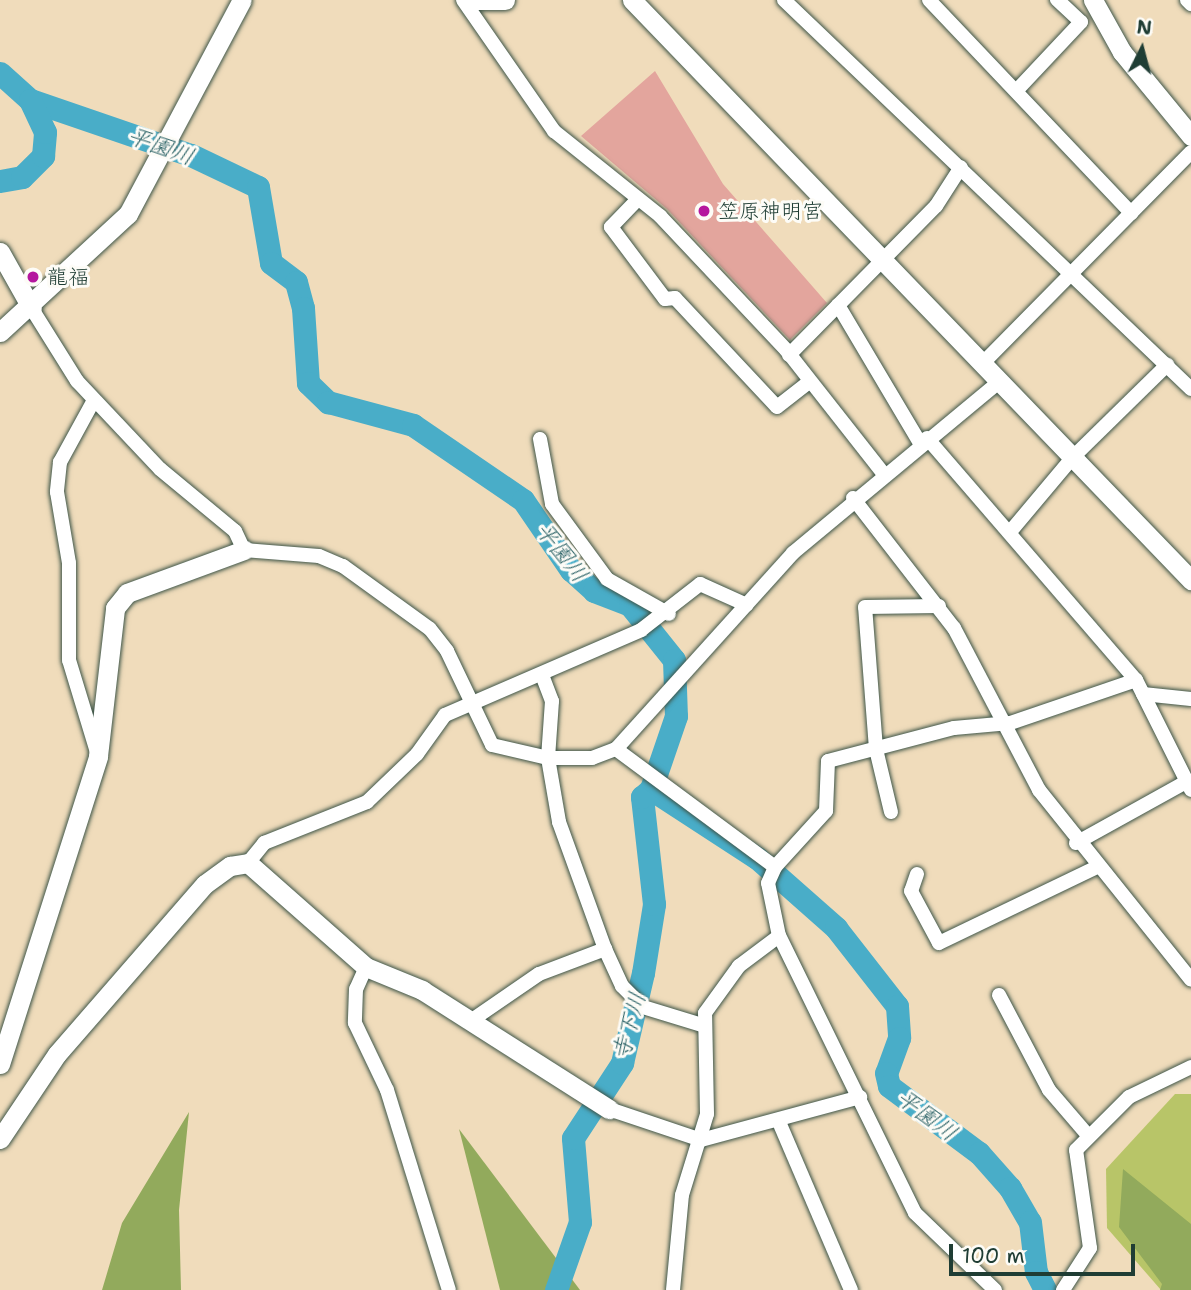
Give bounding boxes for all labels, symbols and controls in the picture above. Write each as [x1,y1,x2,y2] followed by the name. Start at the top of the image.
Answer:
[1107,14,1177,84] north arrow
[1135,14,1153,41] text: N
[124,121,198,171] water label: 平園川
[718,198,823,224] place label: 笠原神明宮
[696,203,712,219] marker: 笠原神明宮
[47,264,89,290] place label: 龍福
[25,269,41,285] marker: 龍福
[530,516,594,588] water label: 平園川
[607,989,651,1063] water label: 寺下川
[891,1083,963,1147] water label: 平園川
[953,1230,1138,1274] scale bar
[962,1242,1025,1270] text: 100 m

